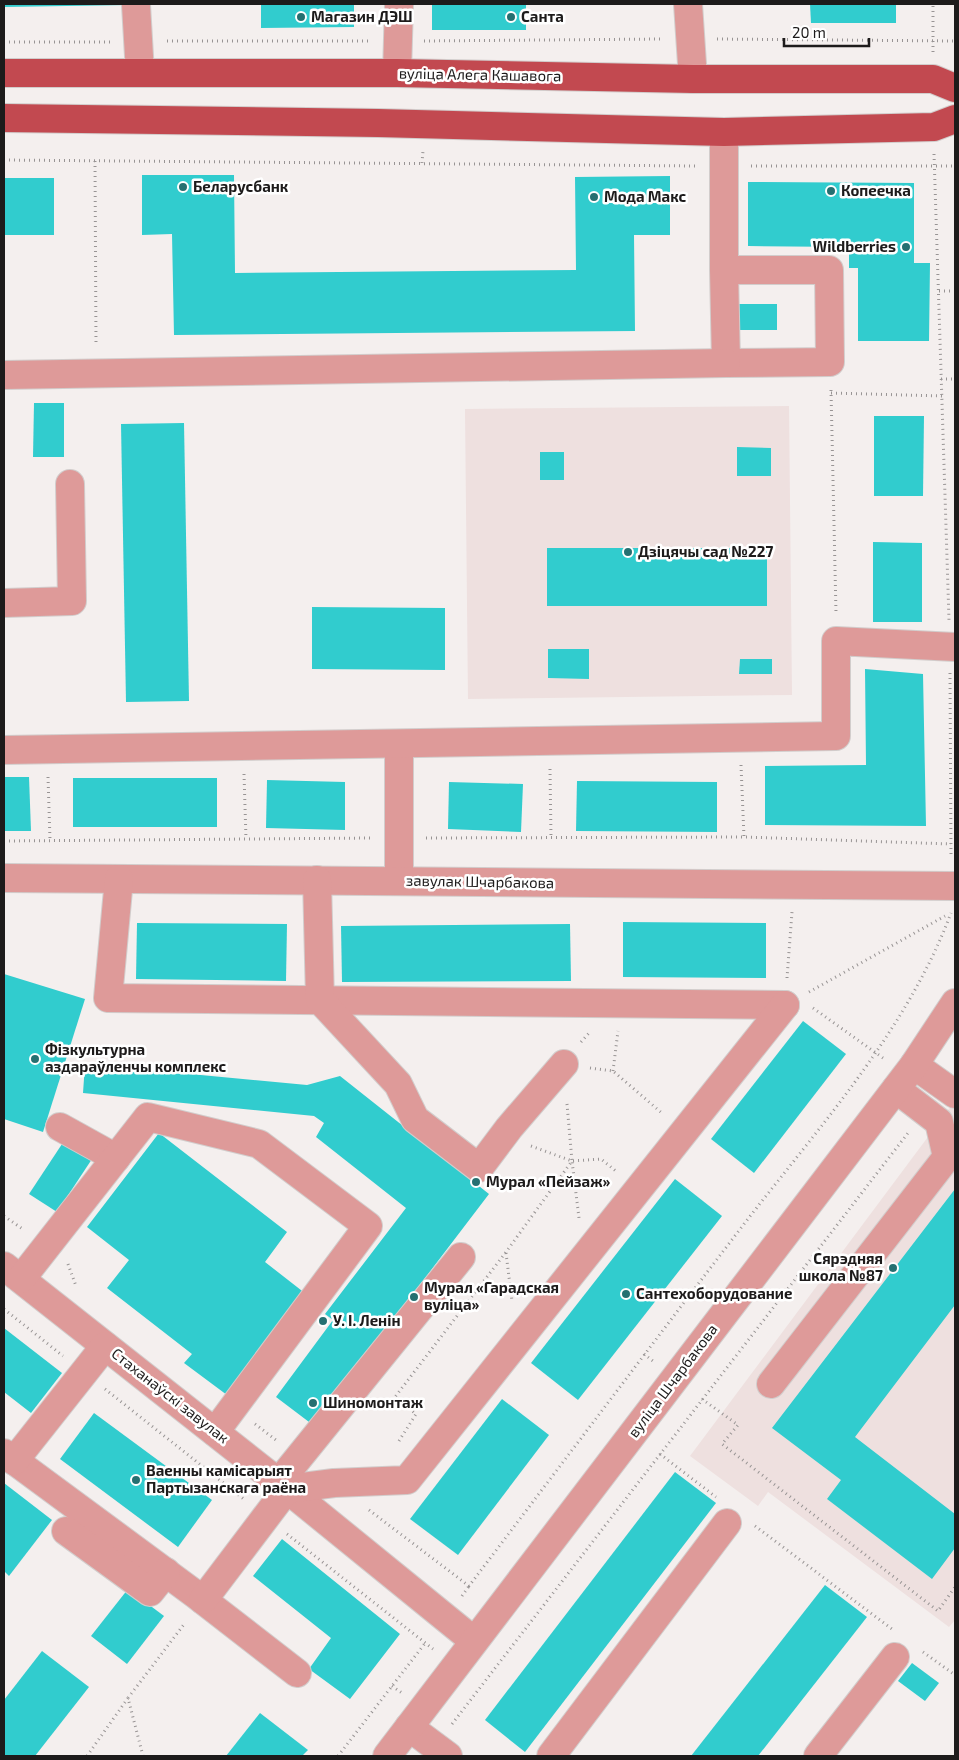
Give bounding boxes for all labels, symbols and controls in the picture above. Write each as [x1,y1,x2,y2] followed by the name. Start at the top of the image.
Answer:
[311,7,413,25] place label: Магазин ДЭШ
[521,7,564,25] place label: Санта
[295,11,307,23] marker: Магазин ДЭШ
[505,11,517,23] marker: Санта
[784,15,869,47] scale bar
[792,23,826,41] text: 20 m
[399,64,561,85] street label: вуліца Алега Кашавога
[193,177,289,195] place label: Беларусбанк
[177,181,189,193] marker: Беларусбанк
[841,181,911,199] place label: Копеечка
[825,185,837,197] marker: Копеечка
[604,187,687,205] place label: Мода Макс
[588,191,600,203] marker: Мода Макс
[813,237,896,255] place label: Wildberries
[900,241,912,253] marker: Wildberries
[638,542,773,560] place label: Дзіцячы сад №227
[622,546,634,558] marker: Дзіцячы сад №227
[406,871,554,892] street label: завулак Шчарбакова
[45,1040,227,1075] place label: Фізкультурна аздараўленчы комплекс
[29,1053,41,1065] marker: Фізкультурна аздараўленчы комплекс
[486,1172,611,1190] place label: Мурал «Пейзаж»
[470,1176,482,1188] marker: Мурал «Пейзаж»
[799,1249,883,1284] place label: Сярэдняя школа №87
[887,1262,899,1274] marker: Сярэдняя школа №87
[424,1278,559,1313] place label: Мурал «Гарадская вуліца»
[636,1284,792,1302] place label: Сантехоборудование
[620,1288,632,1300] marker: Сантехоборудование
[408,1291,420,1303] marker: Мурал «Гарадская вуліца»
[333,1311,400,1329] place label: У. І. Ленін
[317,1315,329,1327] marker: У. І. Ленін
[624,1320,722,1441] street label: вуліца Шчарбакова
[108,1344,233,1447] street label: Стаханаўскі завулак
[323,1393,424,1411] place label: Шиномонтаж
[307,1397,319,1409] marker: Шиномонтаж
[146,1461,306,1496] place label: Ваенны камісарыят Партызанскага раёна
[130,1474,142,1486] marker: Ваенны камісарыят Партызанскага раёна

